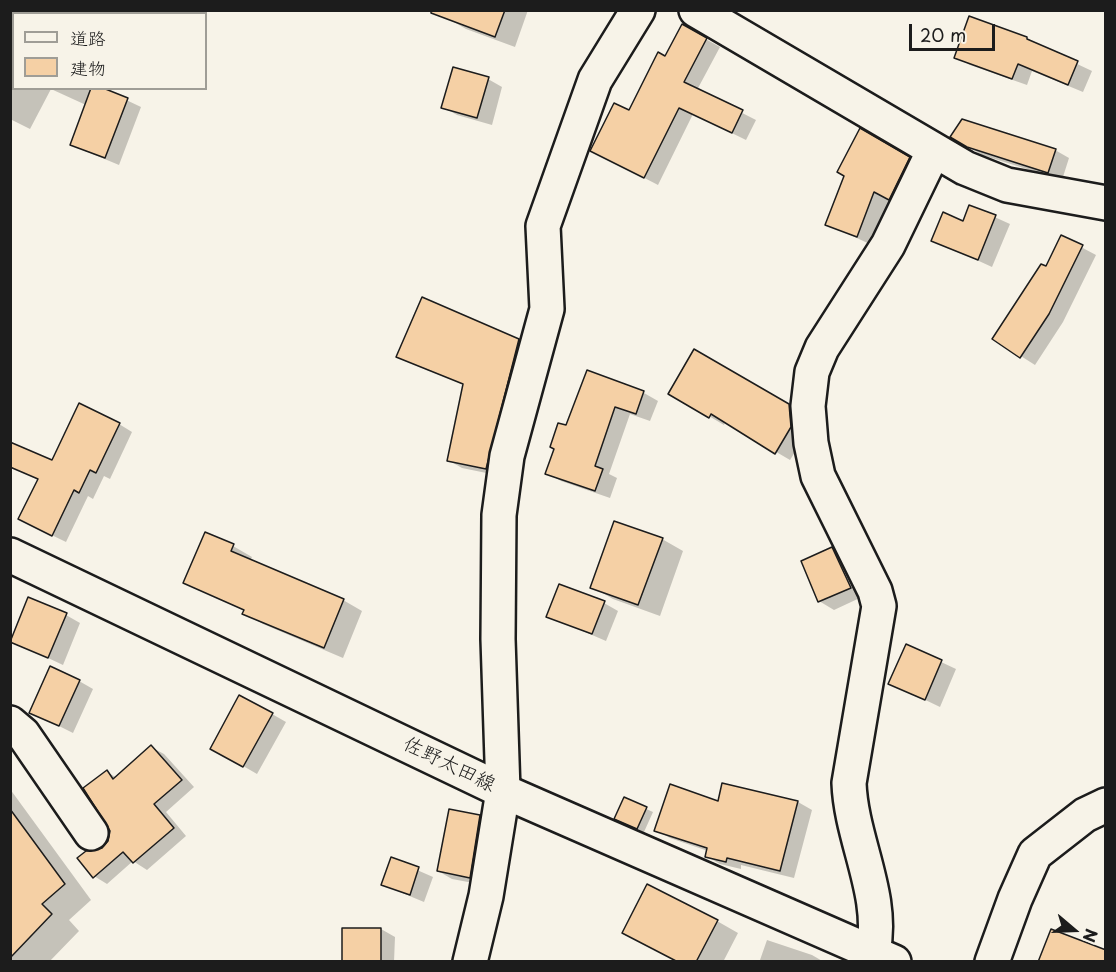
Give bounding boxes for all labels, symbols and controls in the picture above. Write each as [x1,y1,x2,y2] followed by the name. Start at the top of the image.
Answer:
[12,12,207,90] legend
[912,12,998,50] scale bar
[920,21,966,48] text: 20 m
[70,24,106,51] text: 道路
[70,54,106,81] text: 建物
[399,732,499,798] street label: 佐野太田線
[1044,900,1104,960] north arrow
[1078,926,1104,946] text: N

